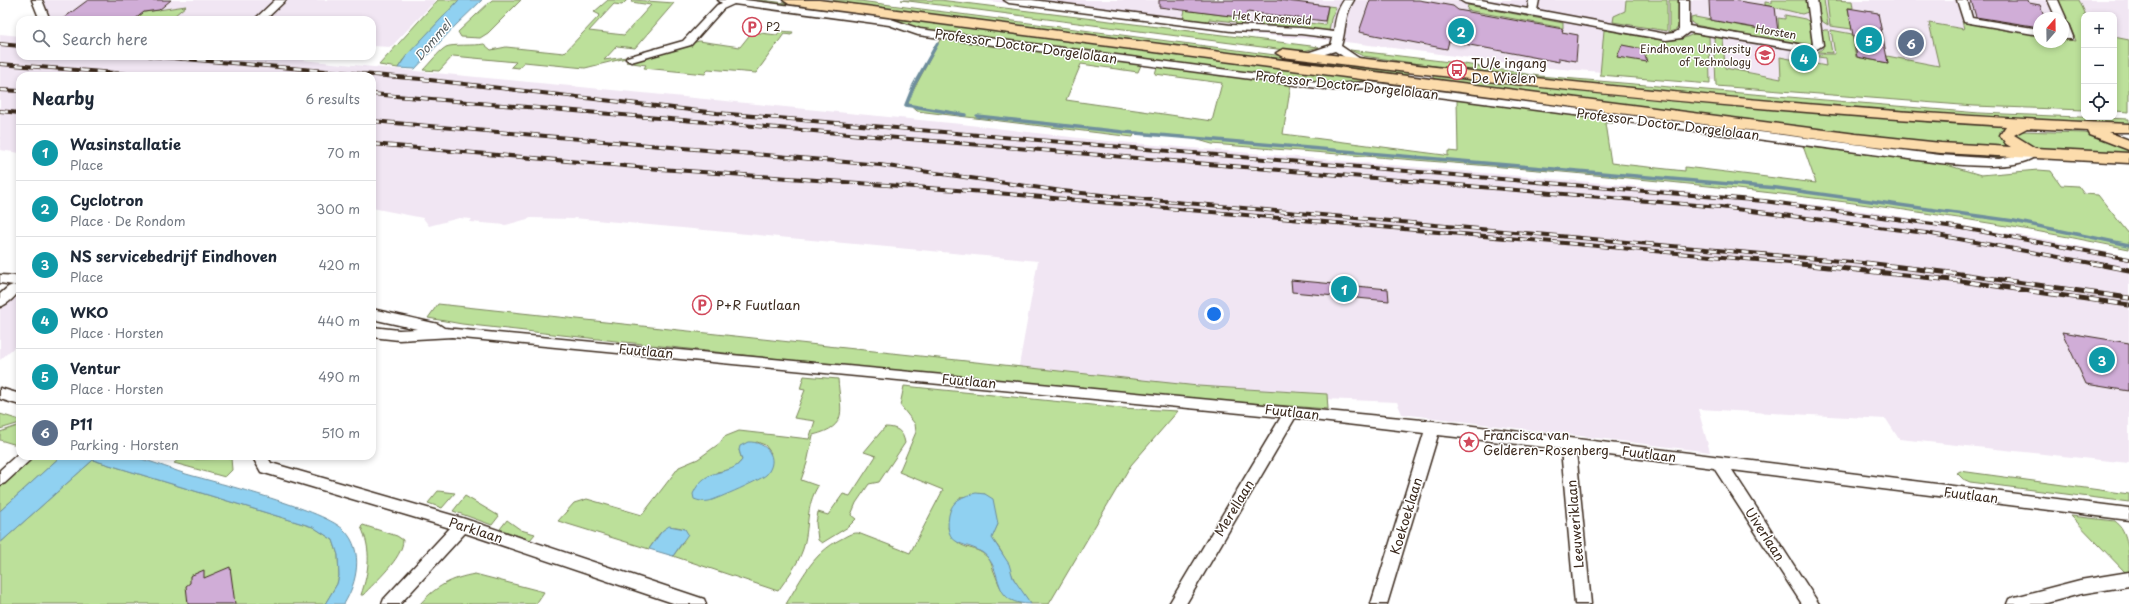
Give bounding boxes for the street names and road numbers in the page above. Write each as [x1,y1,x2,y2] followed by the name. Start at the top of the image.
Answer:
[1232,6,1312,29] street label: Het Kranenveld
[1754,20,1798,43] street label: Horsten
[934,23,1118,68] street label: Professor Doctor Dorgelolaan
[1255,65,1440,104] street label: Professor Doctor Dorgelolaan
[1576,103,1761,144] street label: Professor Doctor Dorgelolaan
[618,339,674,362] street label: Fuutlaan
[941,369,997,392] street label: Fuutlaan
[1264,399,1320,424] street label: Fuutlaan
[1621,441,1677,466] street label: Fuutlaan
[1385,475,1426,557] street label: Koekoeklaan
[1209,476,1258,540] street label: Merellaan
[1561,479,1588,569] street label: Leeuweriklaan
[1943,482,1999,507] street label: Fuutlaan
[1741,503,1790,564] street label: Uiverlaan
[447,512,505,547] street label: Parklaan

